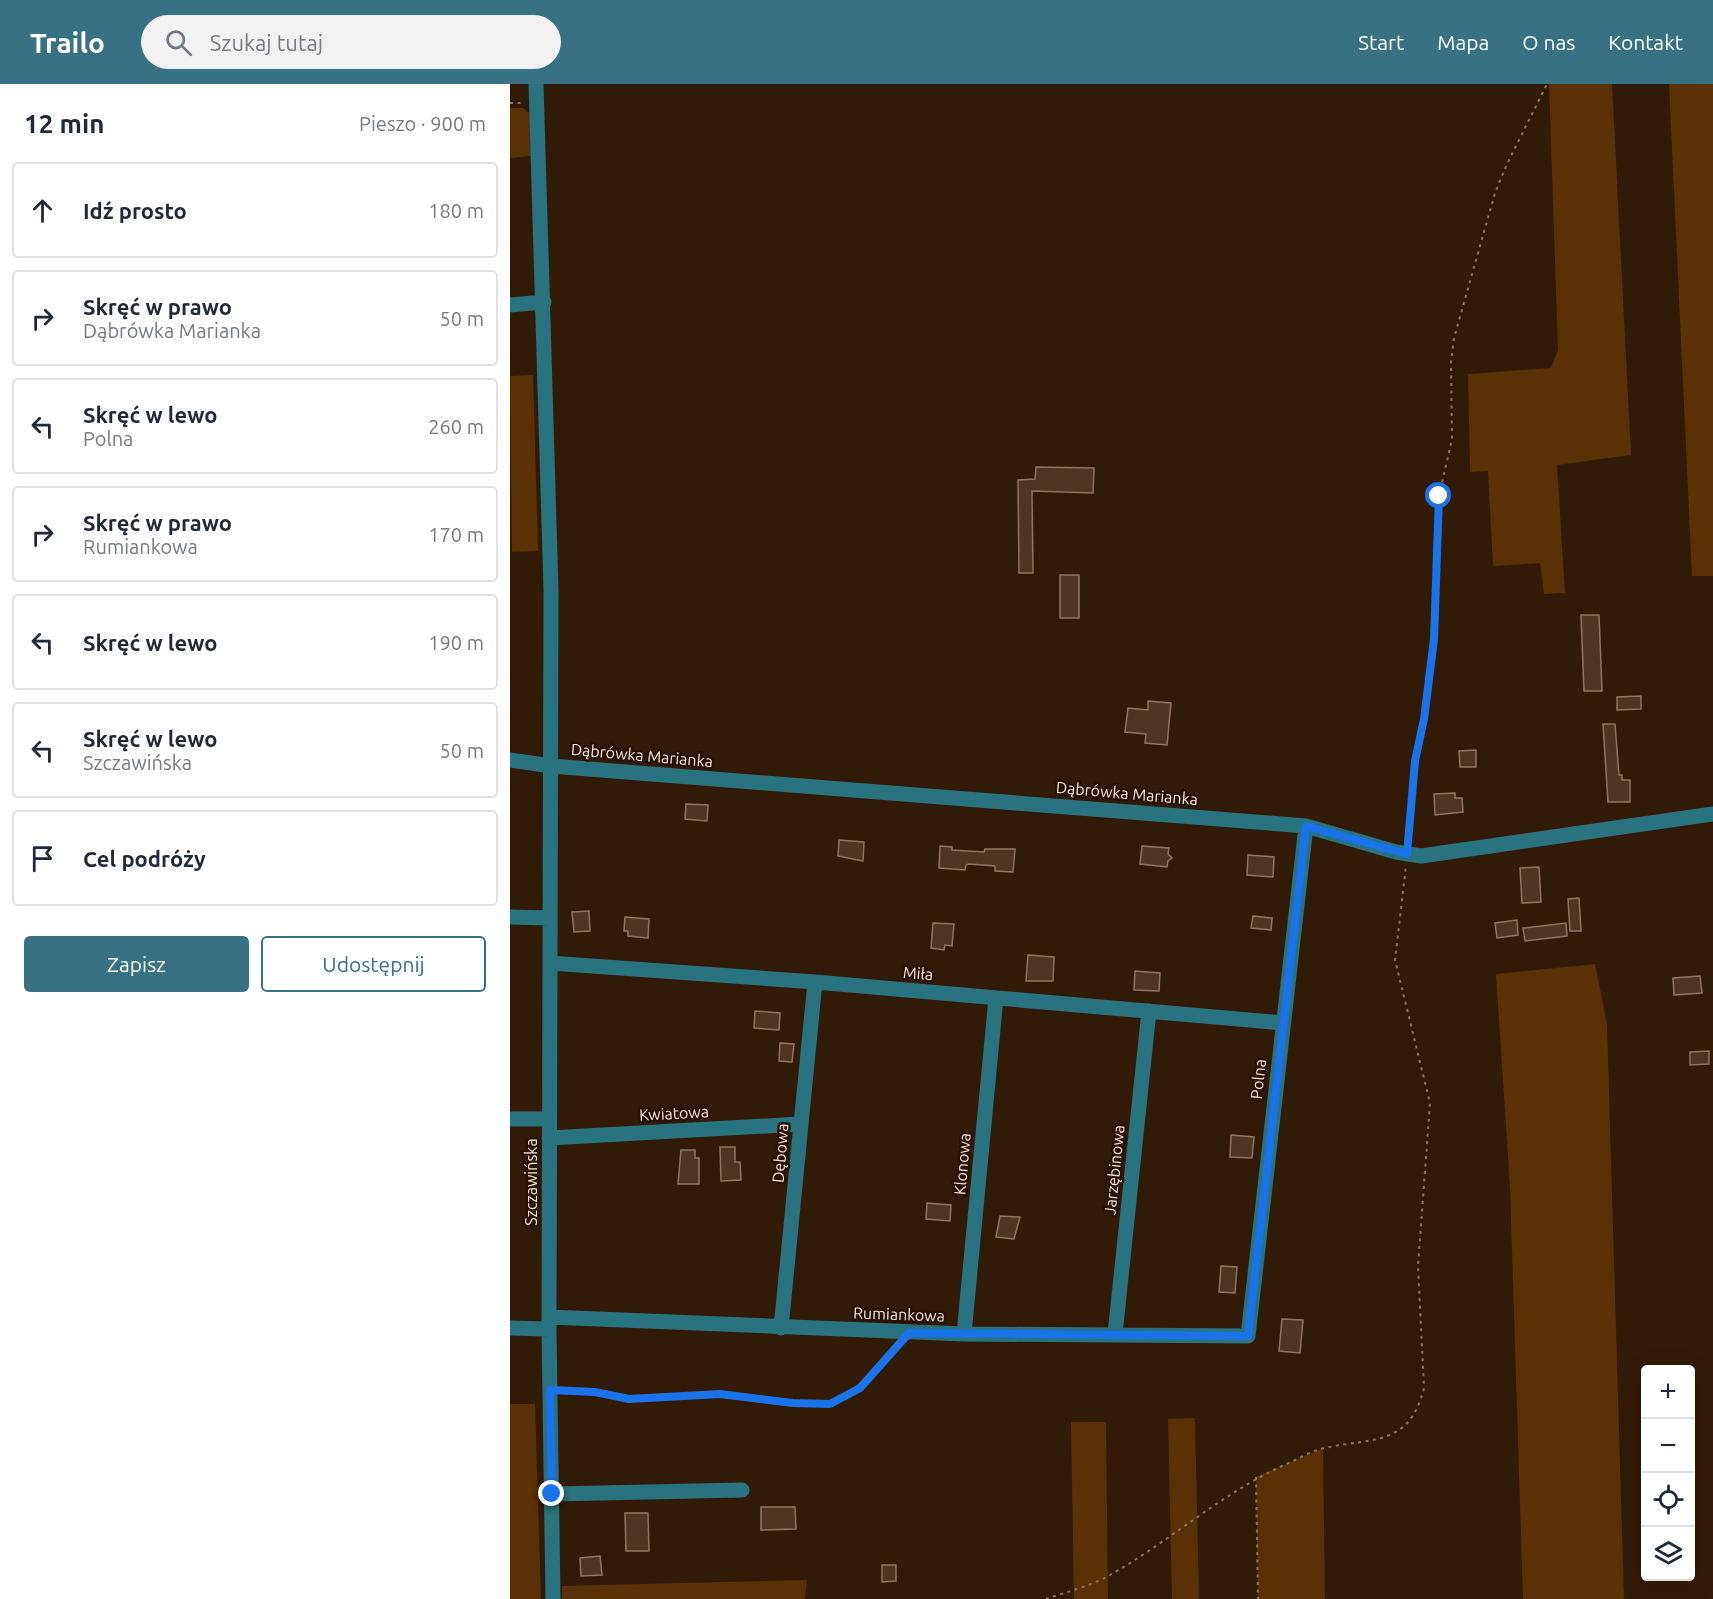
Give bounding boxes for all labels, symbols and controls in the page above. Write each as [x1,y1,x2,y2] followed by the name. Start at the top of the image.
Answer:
[141,15,561,69] search box
[162,26,195,59] icon: search
[30,27,105,58] text: Trailo
[210,30,323,55] text: Szukaj tutaj
[1358,30,1404,54] text: Start
[1437,30,1489,54] text: Mapa
[1522,30,1575,54] text: O nas
[1608,30,1683,54] text: Kontakt
[24,109,104,138] text: 12 min
[359,112,486,135] text: Pieszo · 900 m
[26,194,59,227] icon: ahead
[83,198,187,223] text: Idź prosto
[428,199,484,222] text: 180 m
[83,294,232,319] text: Skręć w prawo
[26,302,59,335] icon: right
[440,307,484,330] text: 50 m
[83,319,261,342] text: Dąbrówka Marianka
[83,402,217,427] text: Skręć w lewo
[26,410,59,443] icon: left
[428,415,484,438] text: 260 m
[83,427,133,450] text: Polna
[1425,482,1451,508] route start
[83,510,232,535] text: Skręć w prawo
[26,518,59,551] icon: right
[428,523,484,546] text: 170 m
[83,535,198,558] text: Rumiankowa
[26,626,59,659] icon: left
[83,630,217,655] text: Skręć w lewo
[428,631,484,654] text: 190 m
[83,726,217,751] text: Skręć w lewo
[26,734,59,767] icon: left
[440,739,484,762] text: 50 m
[570,740,714,770] street label: Dąbrówka Marianka
[83,751,192,774] text: Szczawińska
[1055,778,1199,808] street label: Dąbrówka Marianka
[26,842,59,875] icon: arrive
[83,846,206,871] text: Cel podróży
[24,936,249,992] button: Zapisz
[261,936,486,992] button: Udostępnij
[902,963,934,983] street label: Miła
[1247,1058,1269,1100] street label: Polna
[639,1102,709,1124] street label: Kwiatowa
[768,1123,792,1183] street label: Dębowa
[1100,1124,1128,1216] street label: Jarzębinowa
[950,1132,974,1196] street label: Klonowa
[522,1138,540,1226] street label: Szczawińska
[853,1303,945,1325] street label: Rumiankowa
[1641,1365,1695,1581] map controls
[1641,1365,1695,1419] button: +
[1641,1419,1695,1473] button: −
[1641,1473,1695,1527] button: locate
[538,1480,564,1506] route end
[1641,1527,1695,1581] button: layers

